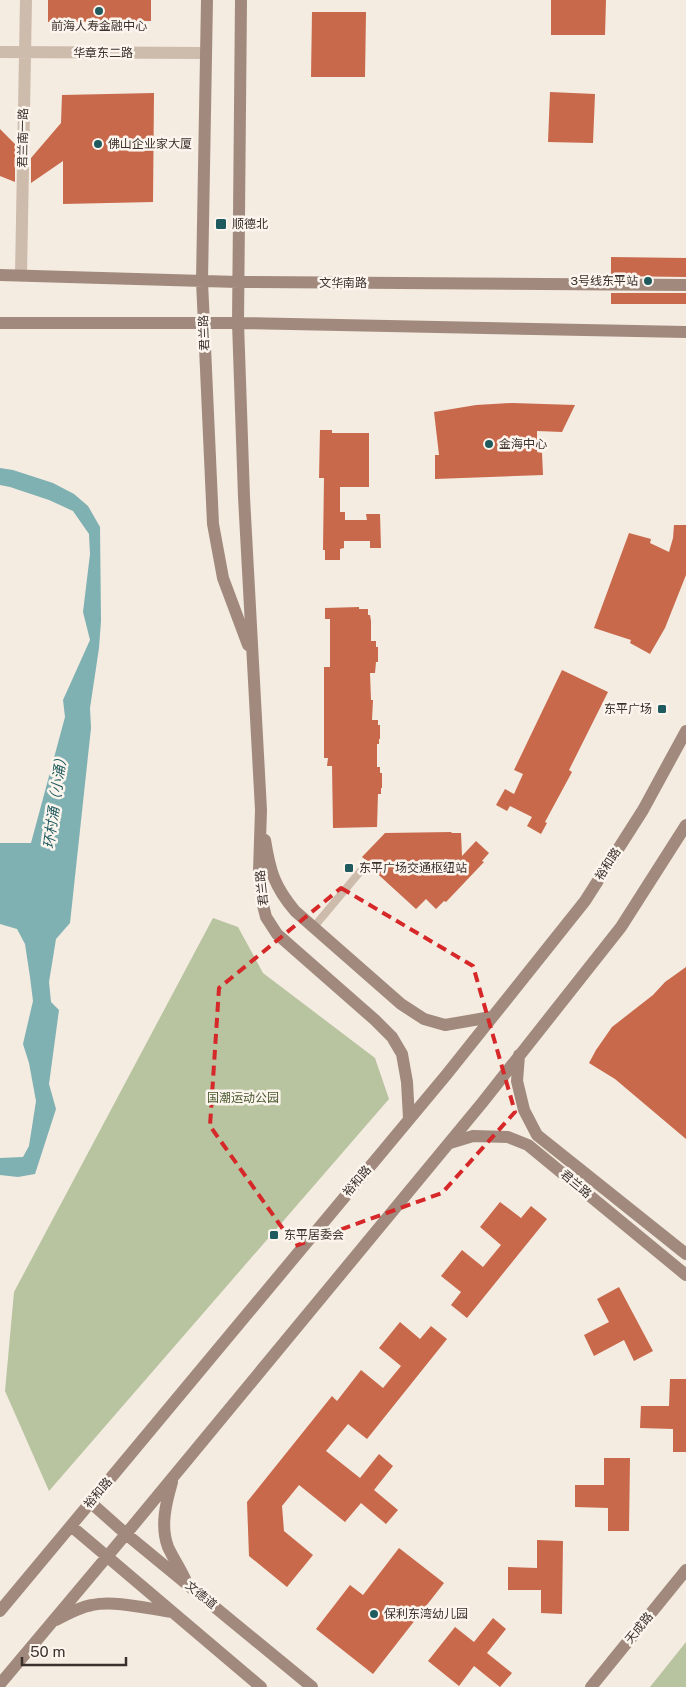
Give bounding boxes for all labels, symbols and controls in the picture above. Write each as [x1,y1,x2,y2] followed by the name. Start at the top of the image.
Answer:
[93,5,105,17] marker: 前海人寿金融中心
[51,19,147,33] place label: 前海人寿金融中心
[73,46,133,60] street label: 华章东二路
[15,108,31,168] street label: 君兰南一路
[108,137,192,151] place label: 佛山企业家大厦
[92,138,104,150] marker: 佛山企业家大厦
[214,217,228,231] marker: 顺德北
[232,217,268,231] place label: 顺德北
[570,274,638,288] place label: 3号线东平站
[642,275,654,287] marker: 3号线东平站
[319,276,367,290] street label: 文华南路
[196,315,212,351] street label: 君兰路
[499,437,547,451] place label: 金海中心
[483,438,495,450] marker: 金海中心
[604,702,652,716] place label: 东平广场
[656,703,668,715] marker: 东平广场
[40,750,70,850] water label: 环村涌（小涌）
[592,845,624,883] street label: 裕和路
[359,861,467,875] place label: 东平广场交通枢纽站
[343,862,355,874] marker: 东平广场交通枢纽站
[253,869,271,907] street label: 君兰路
[207,1091,279,1105] park label: 国潮运动公园
[340,1163,374,1199] street label: 裕和路
[558,1167,594,1201] street label: 君兰路
[284,1228,344,1242] place label: 东平居委会
[268,1229,280,1241] marker: 东平居委会
[81,1475,115,1511] street label: 裕和路
[183,1578,219,1612] street label: 文德道
[384,1607,468,1621] place label: 保利东湾幼儿园
[368,1608,380,1620] marker: 保利东湾幼儿园
[622,1610,656,1646] street label: 天成路
[22,1634,126,1666] scale bar
[30,1643,65,1660] text: 50 m

